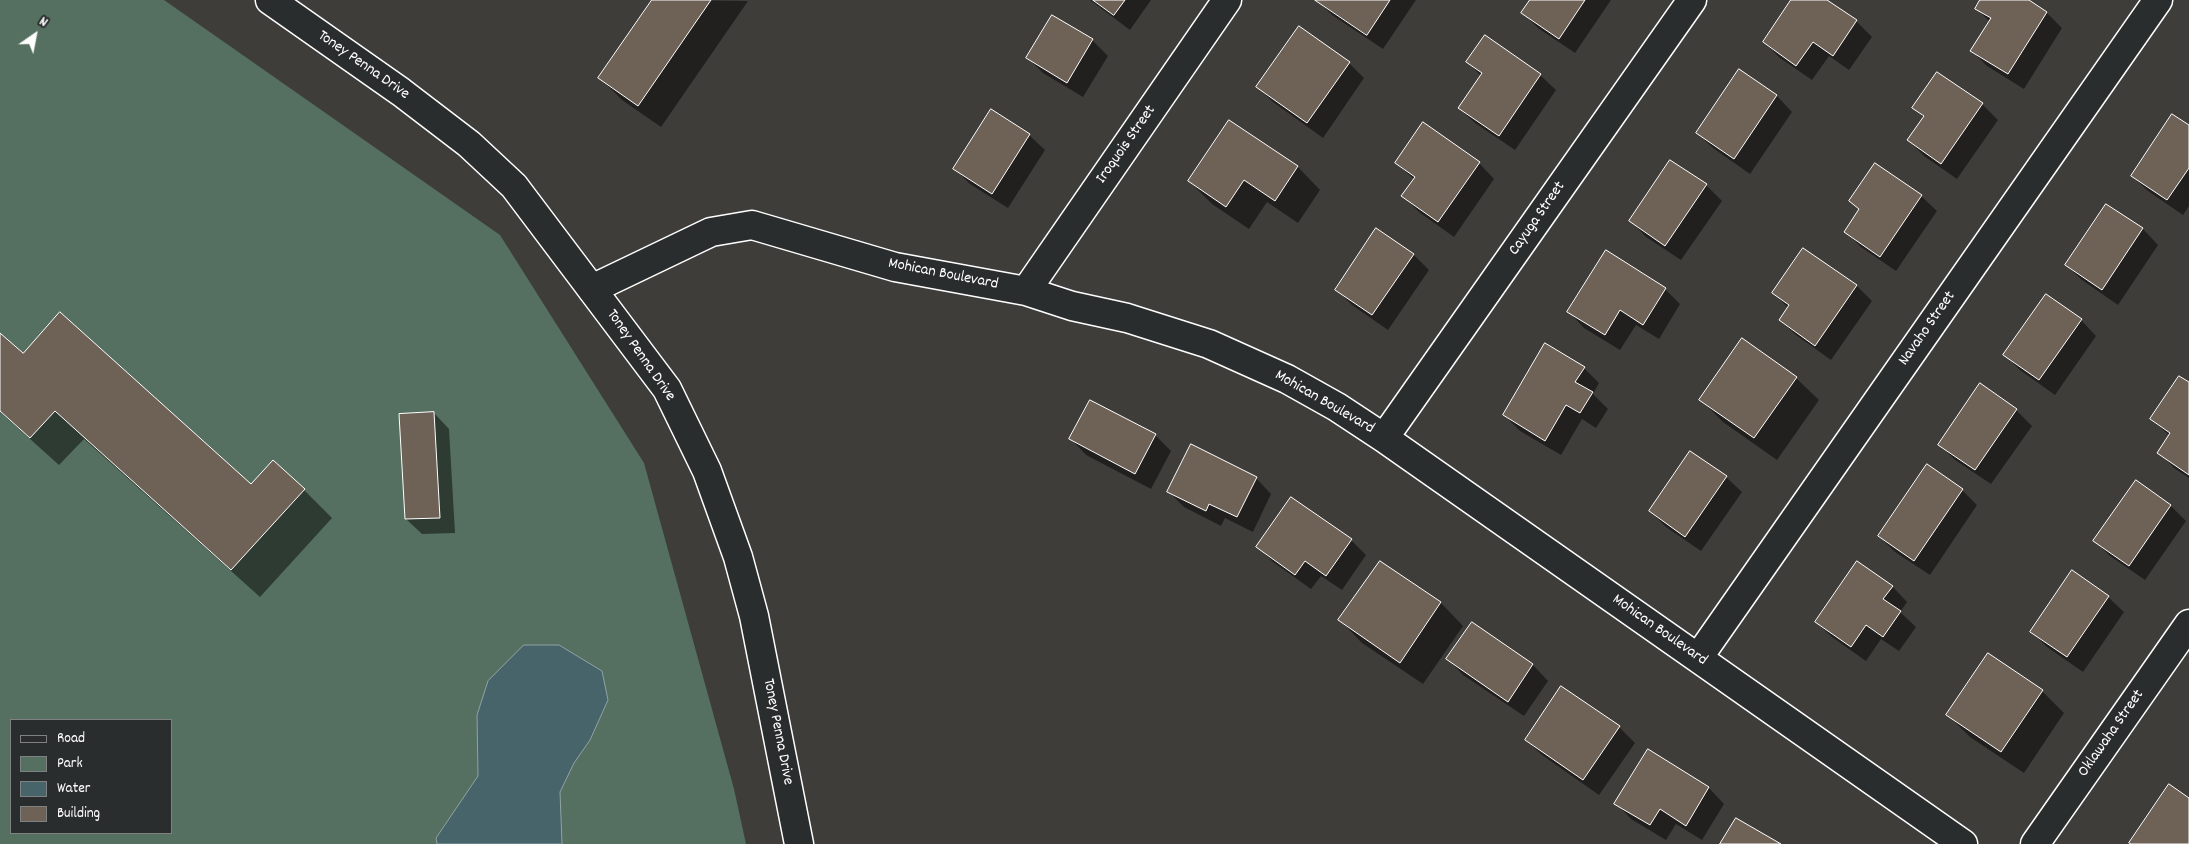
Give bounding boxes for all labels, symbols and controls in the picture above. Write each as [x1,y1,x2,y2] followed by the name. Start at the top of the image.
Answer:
[10,10,60,60] north arrow
[35,12,52,33] text: N
[313,27,413,105] street label: Toney Penna Drive
[1093,102,1161,188] street label: Iroquois Street
[1506,178,1570,260] street label: Cayuga Street
[886,255,1000,295] street label: Mohican Boulevard
[1895,288,1961,370] street label: Navaho Street
[601,306,679,406] street label: Toney Penna Drive
[1271,367,1377,439] street label: Mohican Boulevard
[1608,591,1710,671] street label: Mohican Boulevard
[757,677,797,787] street label: Toney Penna Drive
[2075,687,2149,781] street label: Oklawaha Street
[10,719,172,834] legend
[57,728,85,750] text: Road
[57,753,83,775] text: Park
[57,778,90,800] text: Water
[57,803,100,825] text: Building

